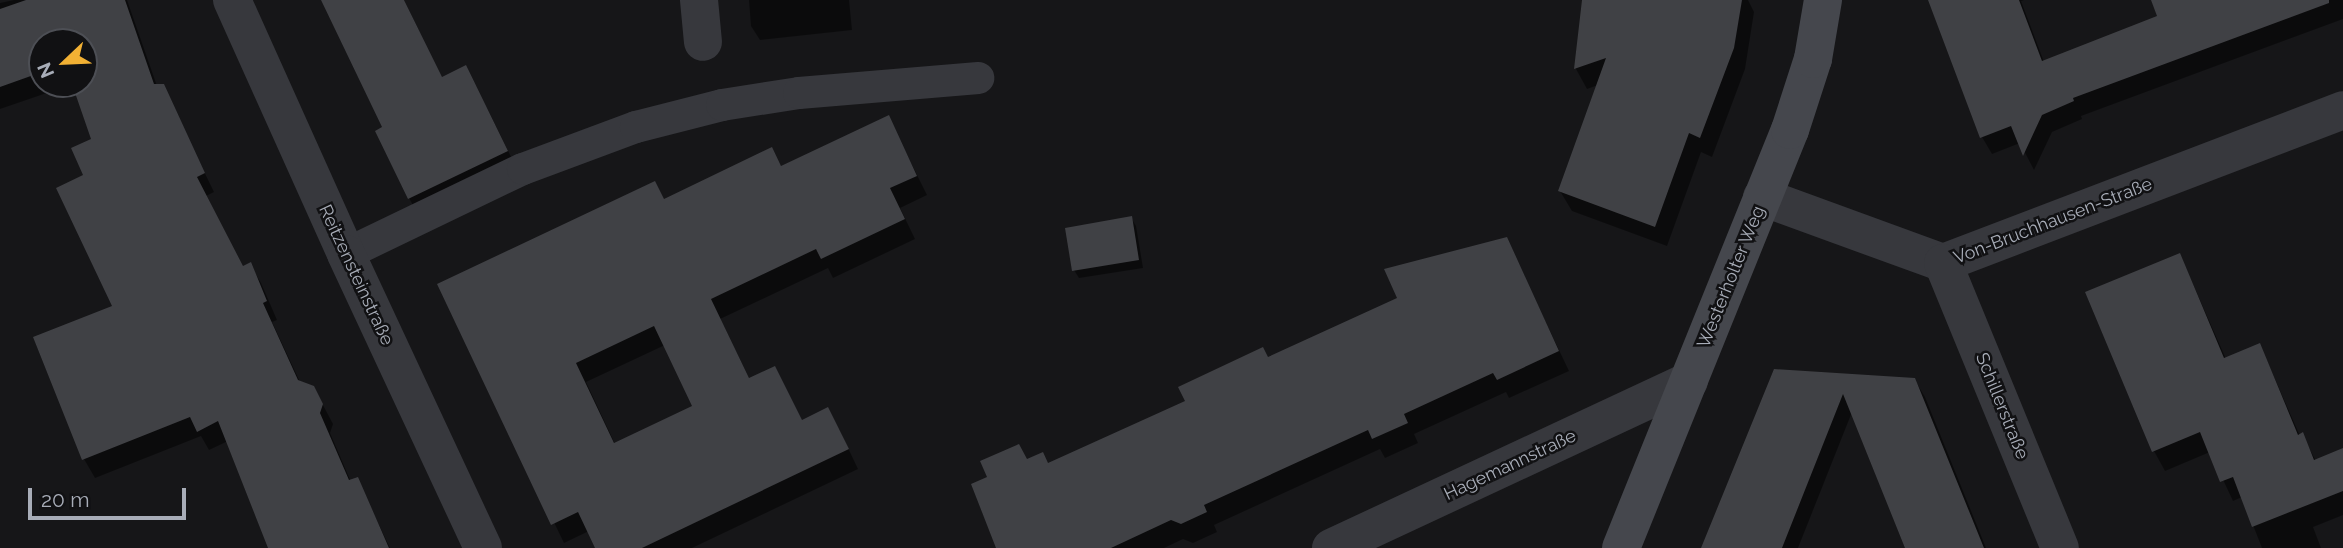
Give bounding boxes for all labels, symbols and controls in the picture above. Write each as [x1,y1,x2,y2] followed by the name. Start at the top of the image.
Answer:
[28,28,98,98] north arrow
[33,59,58,81] text: N
[1951,173,2155,269] street label: Von-Bruchhausen-Straße
[314,201,398,349] street label: Reitzensteinstraße
[1692,202,1770,352] street label: Westerholter Weg
[1971,349,2033,463] street label: Schillerstraße
[1440,425,1580,505] street label: Hagemannstraße
[32,475,189,518] scale bar
[41,487,89,512] text: 20 m

